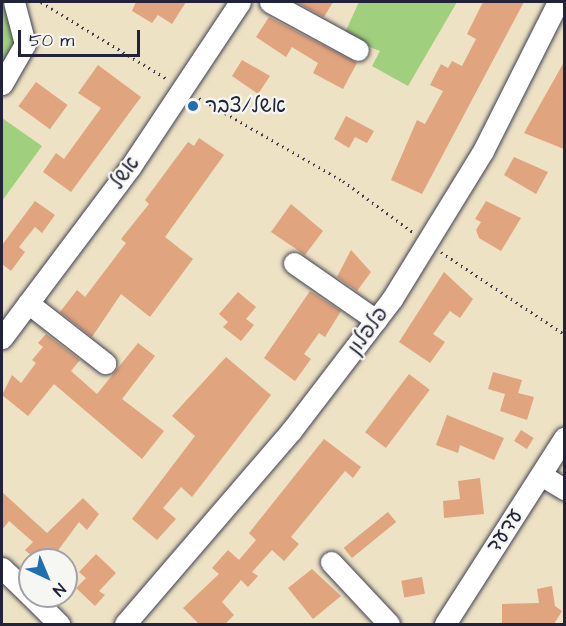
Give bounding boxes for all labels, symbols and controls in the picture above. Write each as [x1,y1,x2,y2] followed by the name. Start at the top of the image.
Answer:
[21,18,142,56] scale bar
[29,28,74,53] text: 50 m
[205,93,286,119] place label: אשל/צבר
[186,99,200,113] marker: אשל/צבר
[105,152,145,194] street label: אשל
[342,302,394,360] street label: פלפלון
[482,504,528,558] street label: עדעד
[18,548,78,608] north arrow
[48,578,70,601] text: N

